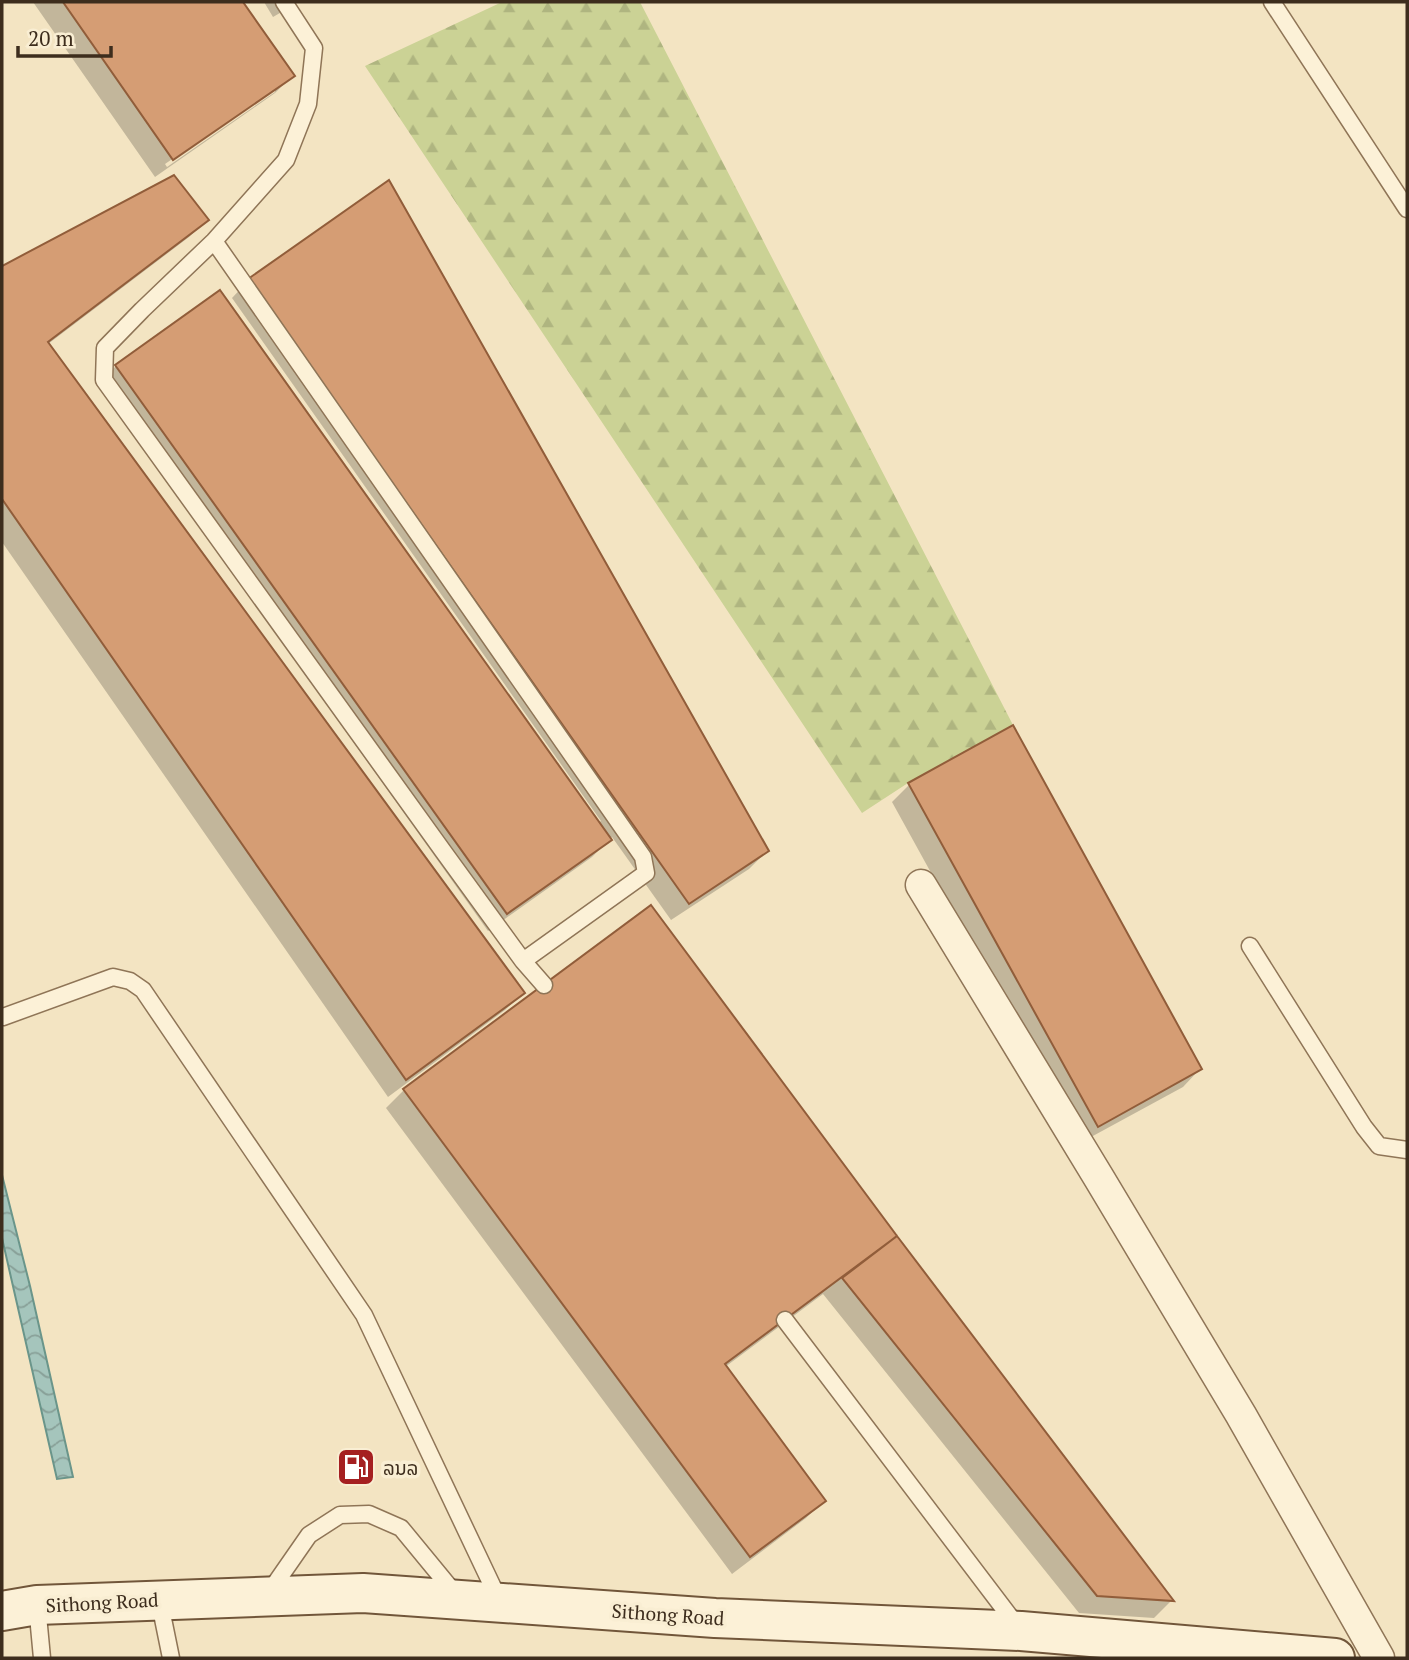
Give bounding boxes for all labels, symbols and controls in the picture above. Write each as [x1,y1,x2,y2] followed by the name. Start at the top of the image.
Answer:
[18,14,110,58] scale bar
[28,24,74,52] text: 20 m
[335,1446,377,1488] fuel station icon: ລນລ
[383,1455,418,1480] place label: ລນລ
[45,1587,159,1617] street label: Sithong Road
[611,1598,726,1630] street label: Sithong Road

